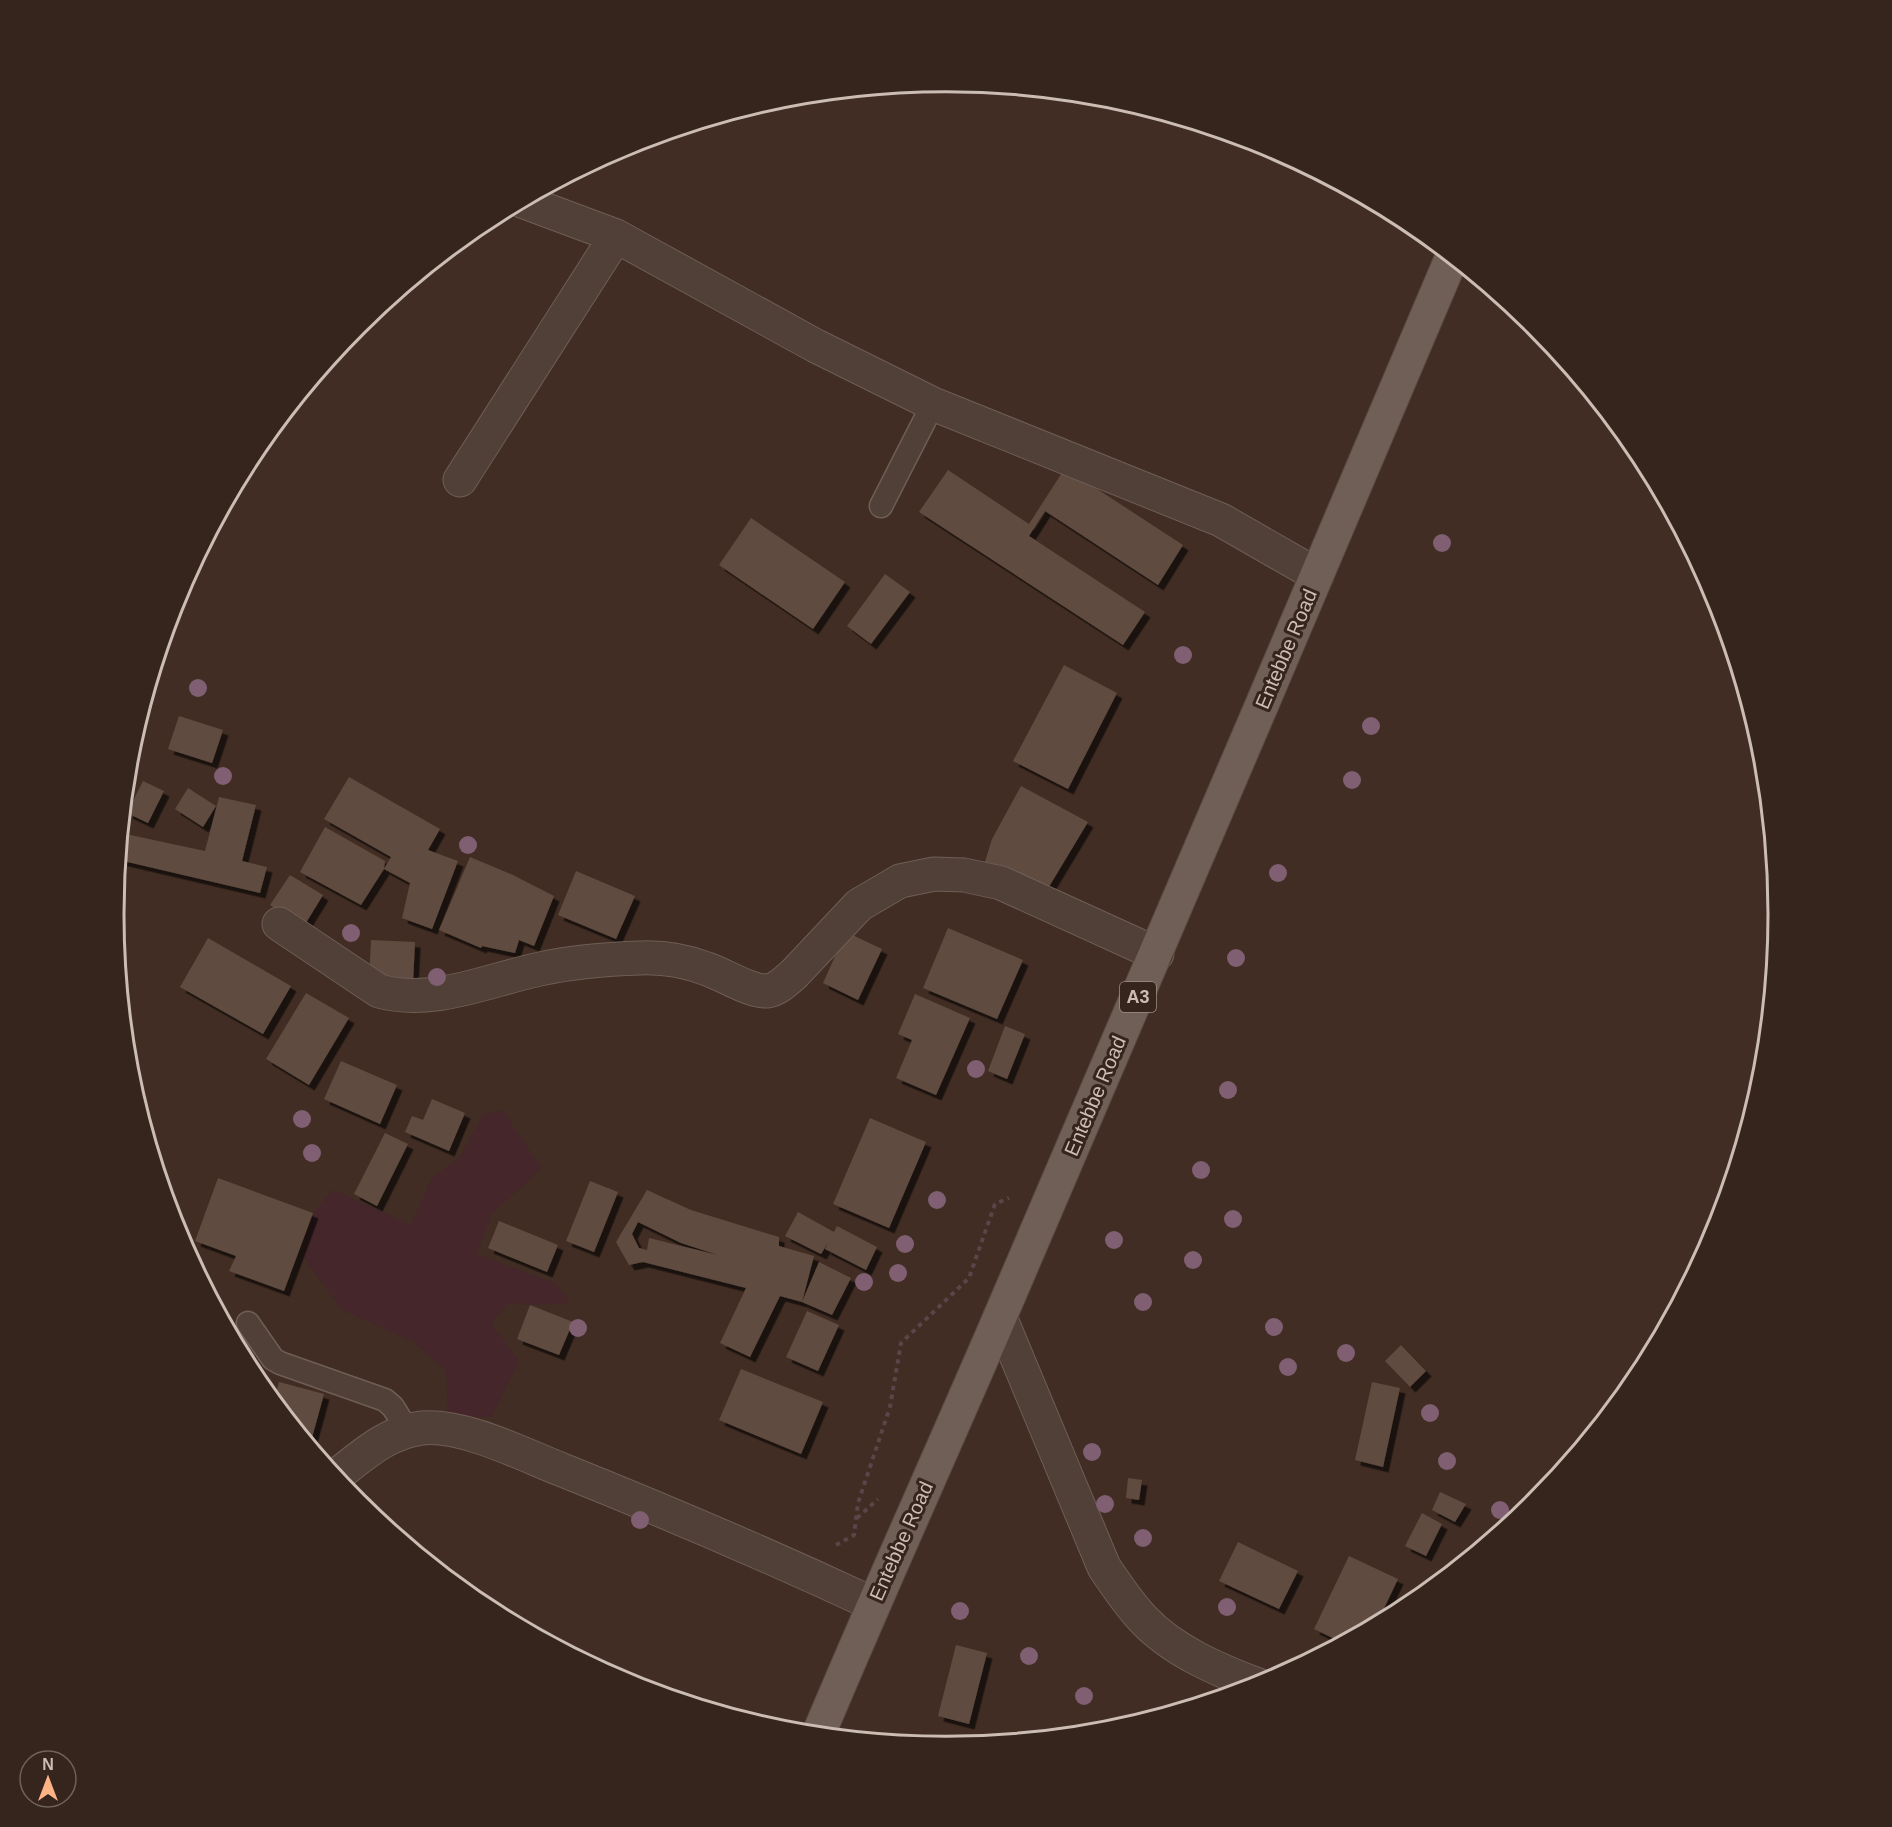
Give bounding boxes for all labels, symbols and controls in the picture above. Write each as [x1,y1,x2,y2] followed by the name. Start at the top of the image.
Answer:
[1251,586,1321,712] street label: Entebbe Road
[1120,982,1156,1012] road number: A3
[1060,1033,1130,1159] street label: Entebbe Road
[865,1478,937,1604] street label: Entebbe Road
[18,1749,78,1809] north arrow
[42,1756,54,1773] text: N

